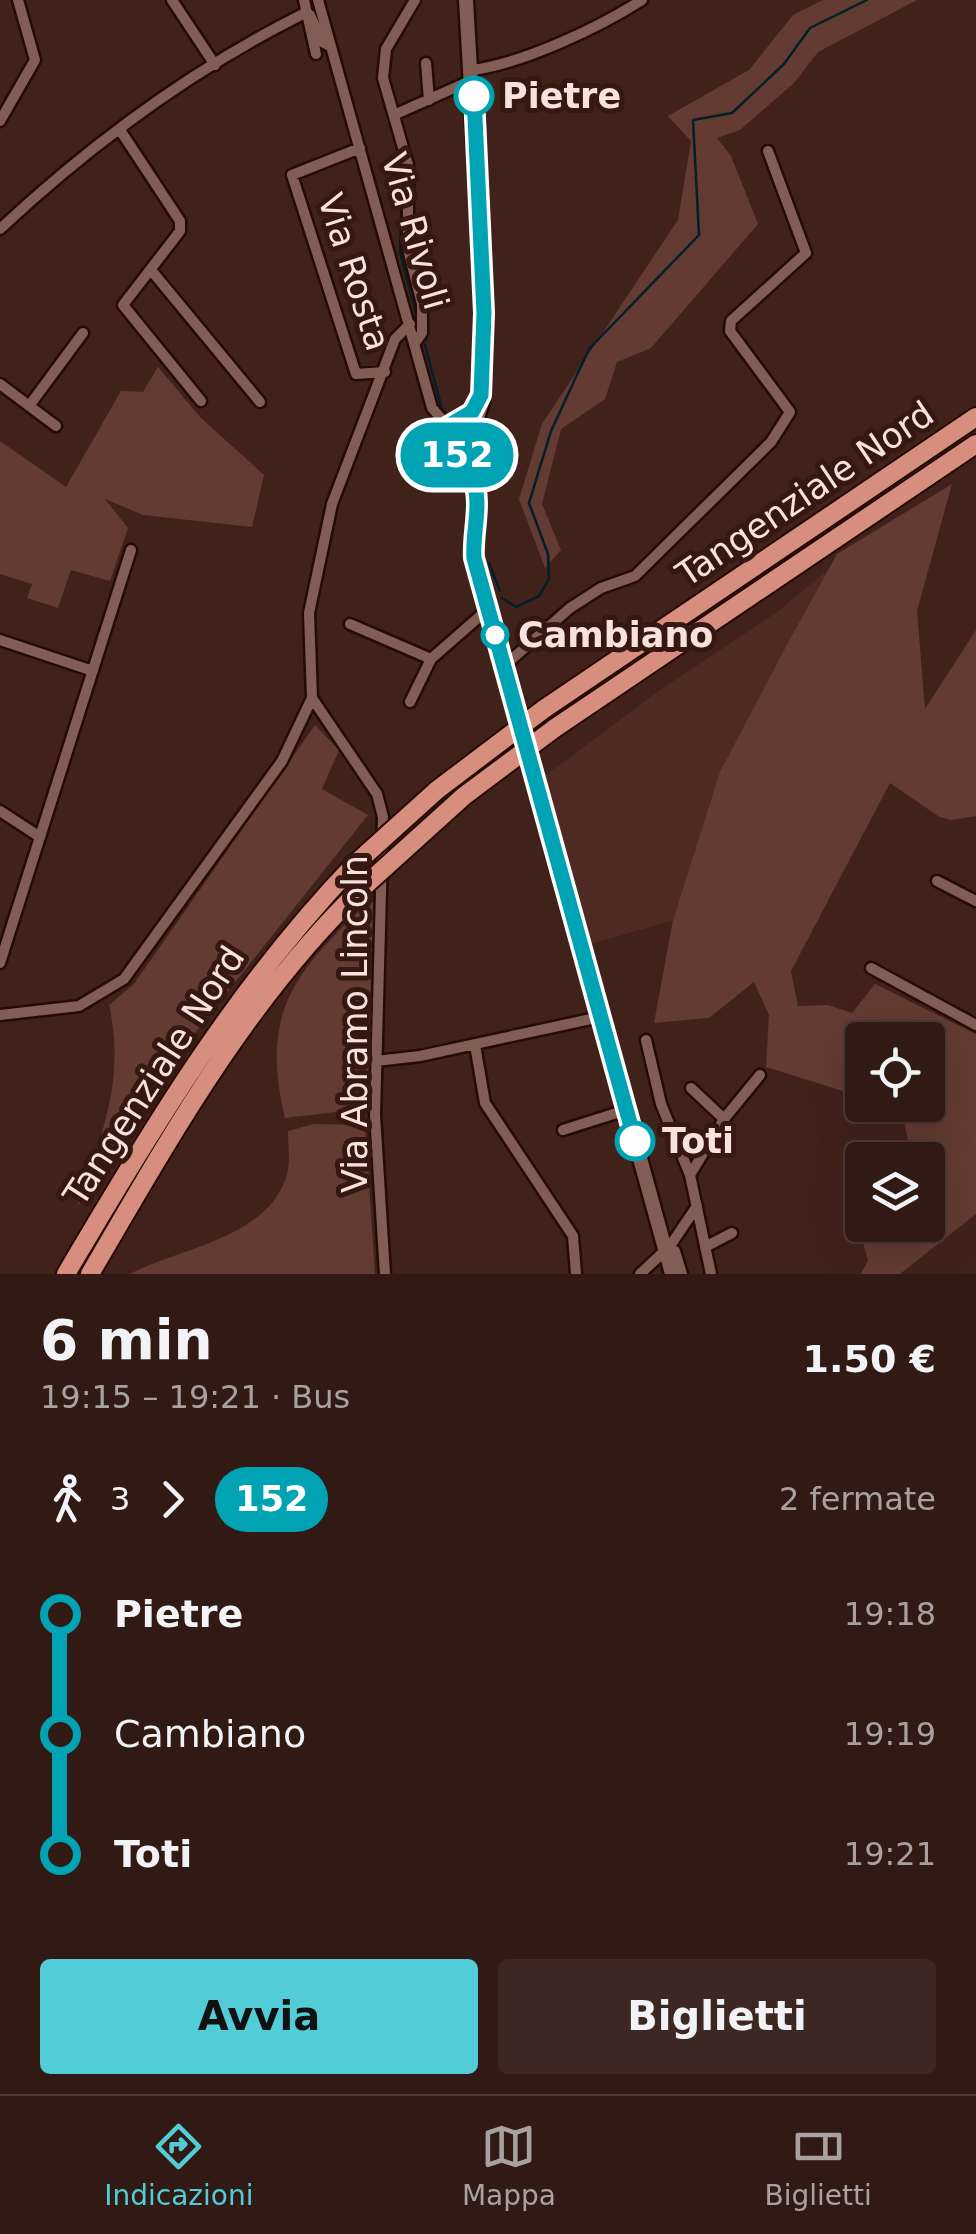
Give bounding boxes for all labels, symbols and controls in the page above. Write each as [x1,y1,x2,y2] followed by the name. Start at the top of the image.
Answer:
[502,76,621,116] place label: Pietre
[455,77,493,115] marker: Pietre
[374,148,456,314] street label: Via Rivoli
[310,188,398,356] street label: Via Rosta
[668,393,941,595] street label: Tangenziale Nord
[400,422,514,488] line badge: 152
[420,435,494,475] text: 152
[518,615,713,655] place label: Cambiano
[482,622,508,648] marker: Cambiano
[335,855,375,1193] street label: Via Abramo Lincoln
[55,939,253,1214] street label: Tangenziale Nord
[845,1022,945,1242] map controls
[845,1022,945,1122] button: locate
[662,1121,734,1161] place label: Toti
[616,1122,654,1160] marker: Toti
[845,1142,945,1242] button: layers
[40,1308,213,1372] text: 6 min
[803,1337,936,1381] text: 1.50 €
[40,1378,350,1416] text: 19:15 – 19:21 · Bus
[40,1472,95,1527] icon: walk
[145,1472,200,1527] icon: forward
[235,1479,308,1519] text: 152
[110,1480,130,1518] text: 3
[779,1480,936,1518] text: 2 fermate
[114,1592,243,1636] text: Pietre
[844,1595,936,1633] text: 19:18
[114,1712,306,1756] text: Cambiano
[844,1715,936,1753] text: 19:19
[114,1832,192,1876] text: Toti
[844,1835,936,1873] text: 19:21
[40,1959,478,2074] button: Avvia
[498,1959,936,2074] button: Biglietti
[104,2119,253,2212] tab: Indicazioni
[462,2119,556,2212] tab: Mappa
[764,2119,872,2212] tab: Biglietti

